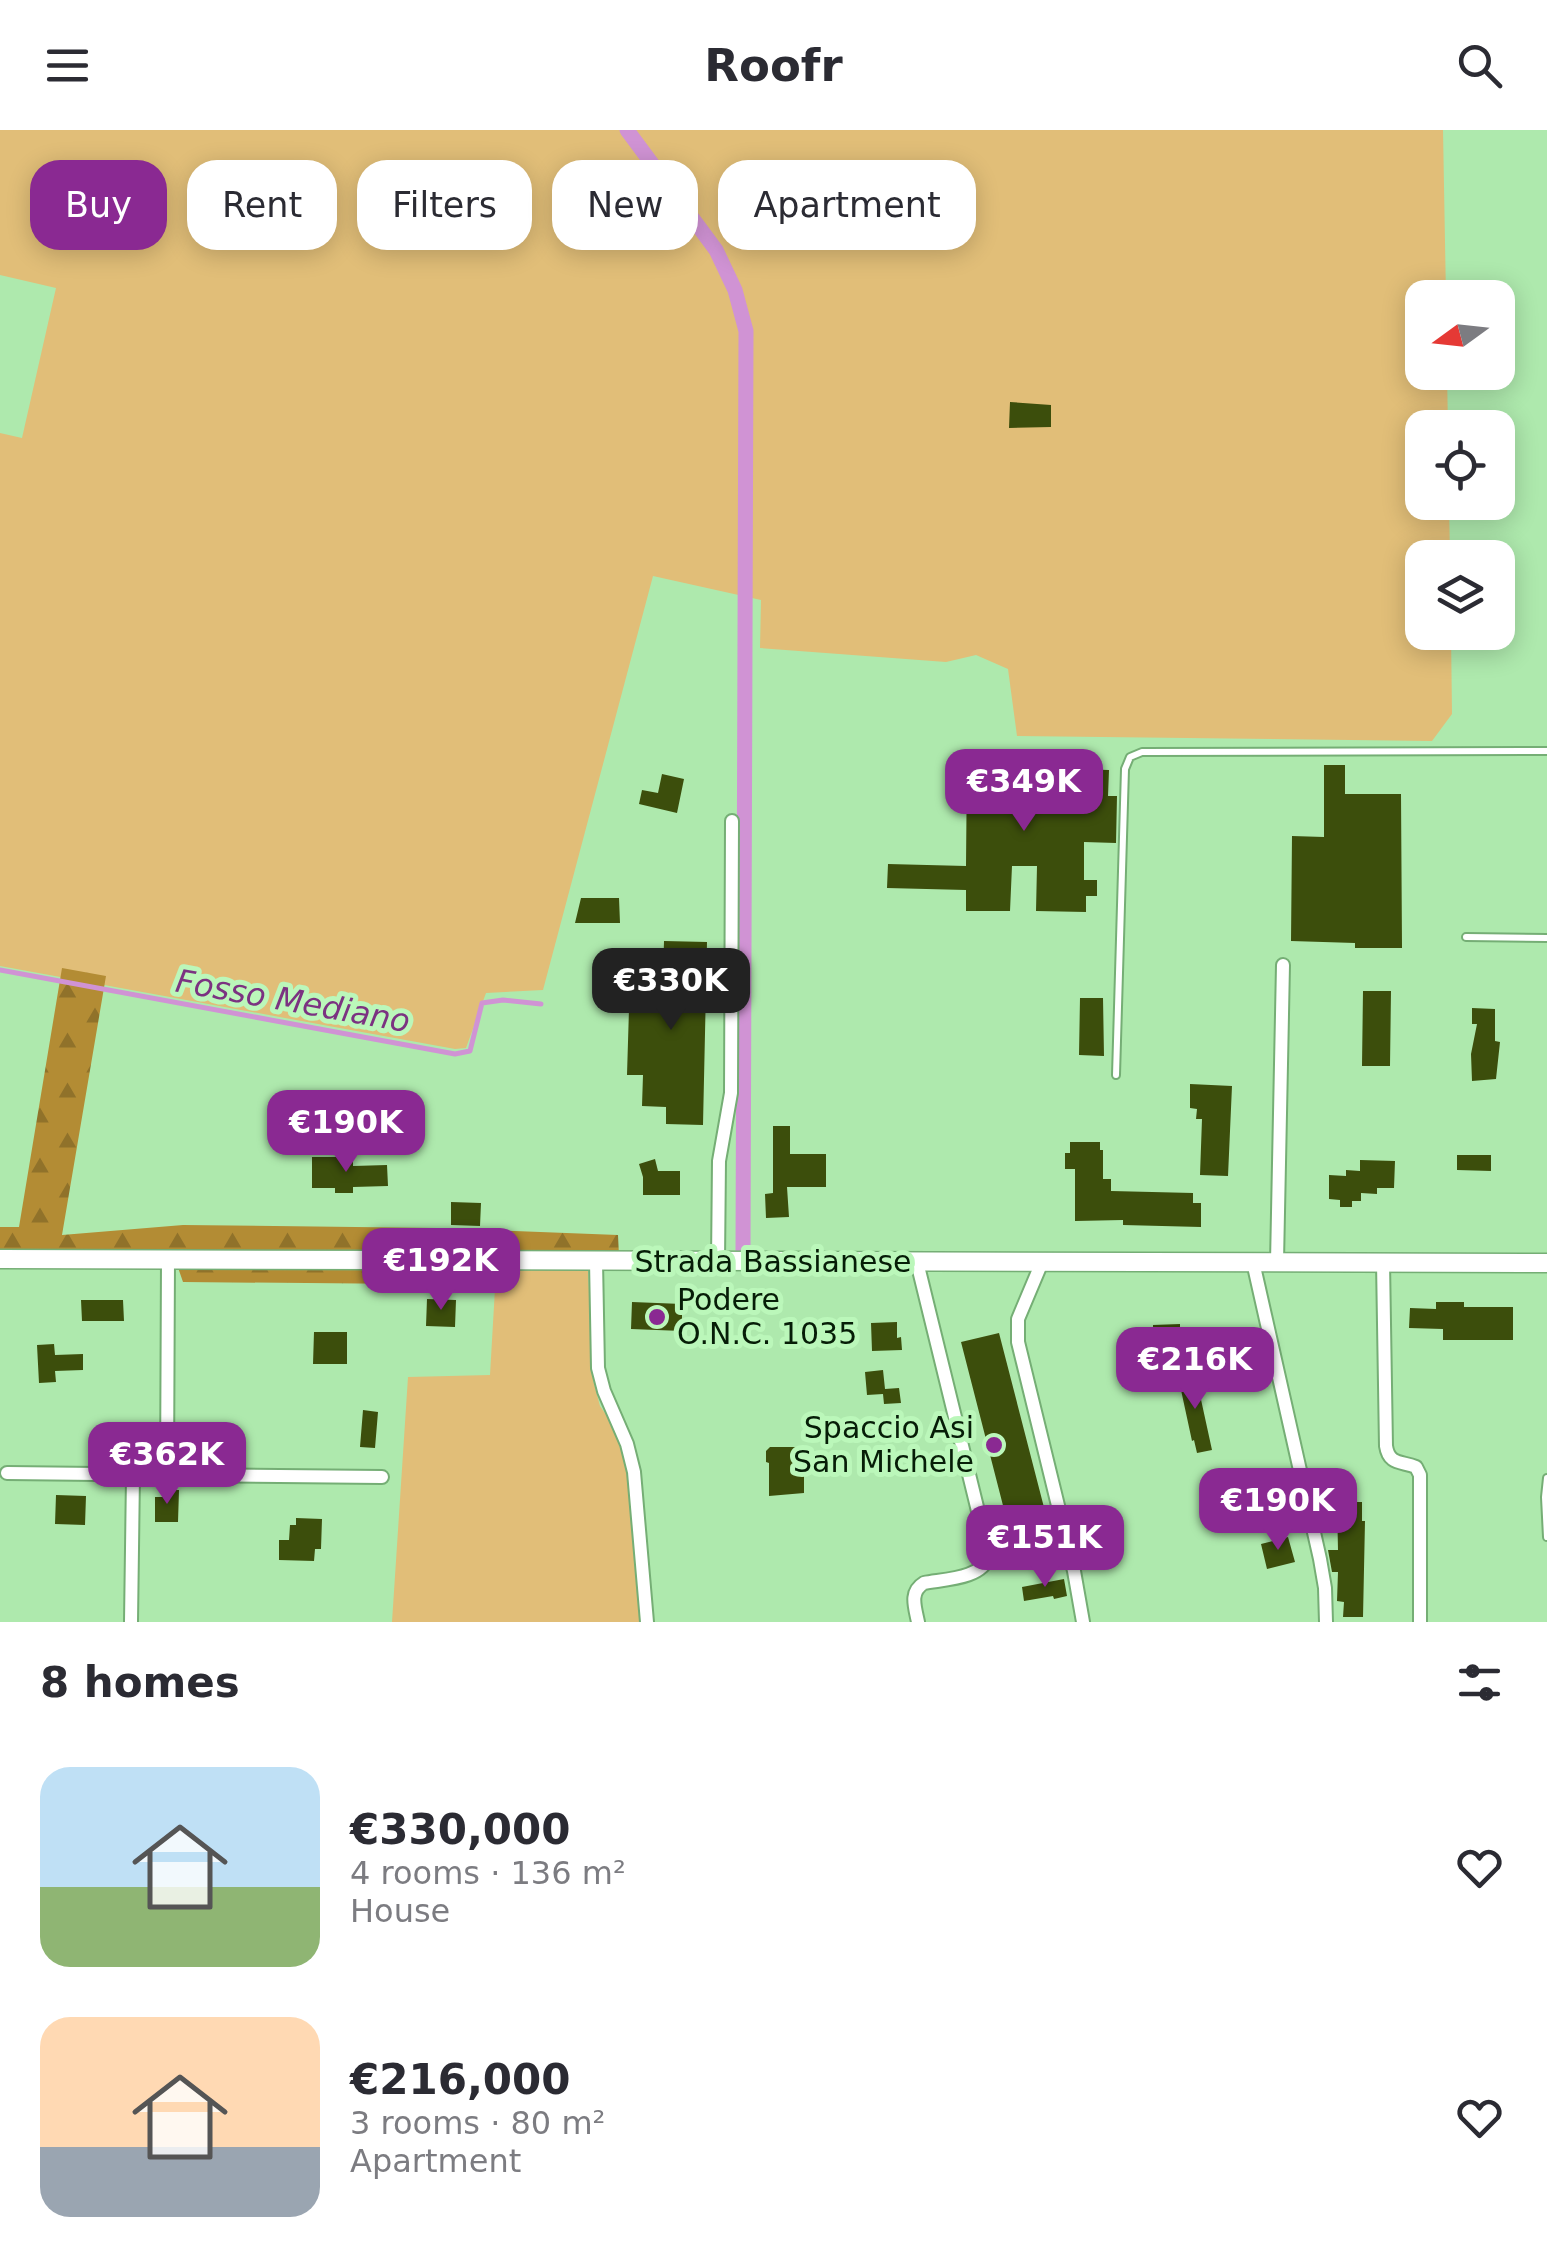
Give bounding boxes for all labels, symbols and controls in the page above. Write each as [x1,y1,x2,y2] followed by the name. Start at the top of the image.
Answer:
[40,38,95,93] icon: menu
[1452,38,1507,93] icon: search
[704,39,843,92] text: Roofr
[30,160,167,250] chip: Buy
[187,160,337,250] chip: Rent
[357,160,532,250] chip: Filters
[552,160,698,250] chip: New
[718,160,976,250] chip: Apartment
[1405,280,1515,390] north arrow
[1405,280,1515,650] map controls
[1405,410,1515,520] button: locate
[1405,540,1515,650] button: layers
[954,749,1094,834] pin: €349K
[967,762,1081,800] text: €349K
[601,948,741,1033] pin: €330K
[614,961,728,999] text: €330K
[173,962,413,1040] water label: Fosso Mediano
[276,1090,416,1175] pin: €190K
[289,1103,403,1141] text: €190K
[371,1228,511,1313] pin: €192K
[384,1241,498,1279] text: €192K
[635,1244,912,1279] street label: Strada Bassianese
[677,1282,857,1351] place label: Podere O.N.C. 1035
[646,1306,668,1328] marker: Podere O.N.C. 1035
[1125,1327,1265,1412] pin: €216K
[1138,1340,1252,1378] text: €216K
[793,1410,974,1479] place label: Spaccio Asi San Michele
[97,1422,237,1507] pin: €362K
[983,1434,1005,1456] marker: Spaccio Asi San Michele
[110,1435,224,1473] text: €362K
[1208,1468,1348,1553] pin: €190K
[1221,1481,1335,1519] text: €190K
[975,1505,1115,1590] pin: €151K
[988,1518,1102,1556] text: €151K
[1452,1655,1507,1710] icon: filters
[40,1658,240,1707] text: 8 homes
[350,1805,571,1854] text: €330,000
[120,1807,240,1927] icon: home
[1452,1840,1507,1895] icon: heart
[350,1854,626,1892] text: 4 rooms · 136 m²
[350,1892,450,1930] text: House
[350,2055,571,2104] text: €216,000
[120,2057,240,2177] icon: home
[1452,2090,1507,2145] icon: heart
[350,2104,605,2142] text: 3 rooms · 80 m²
[350,2142,521,2180] text: Apartment

